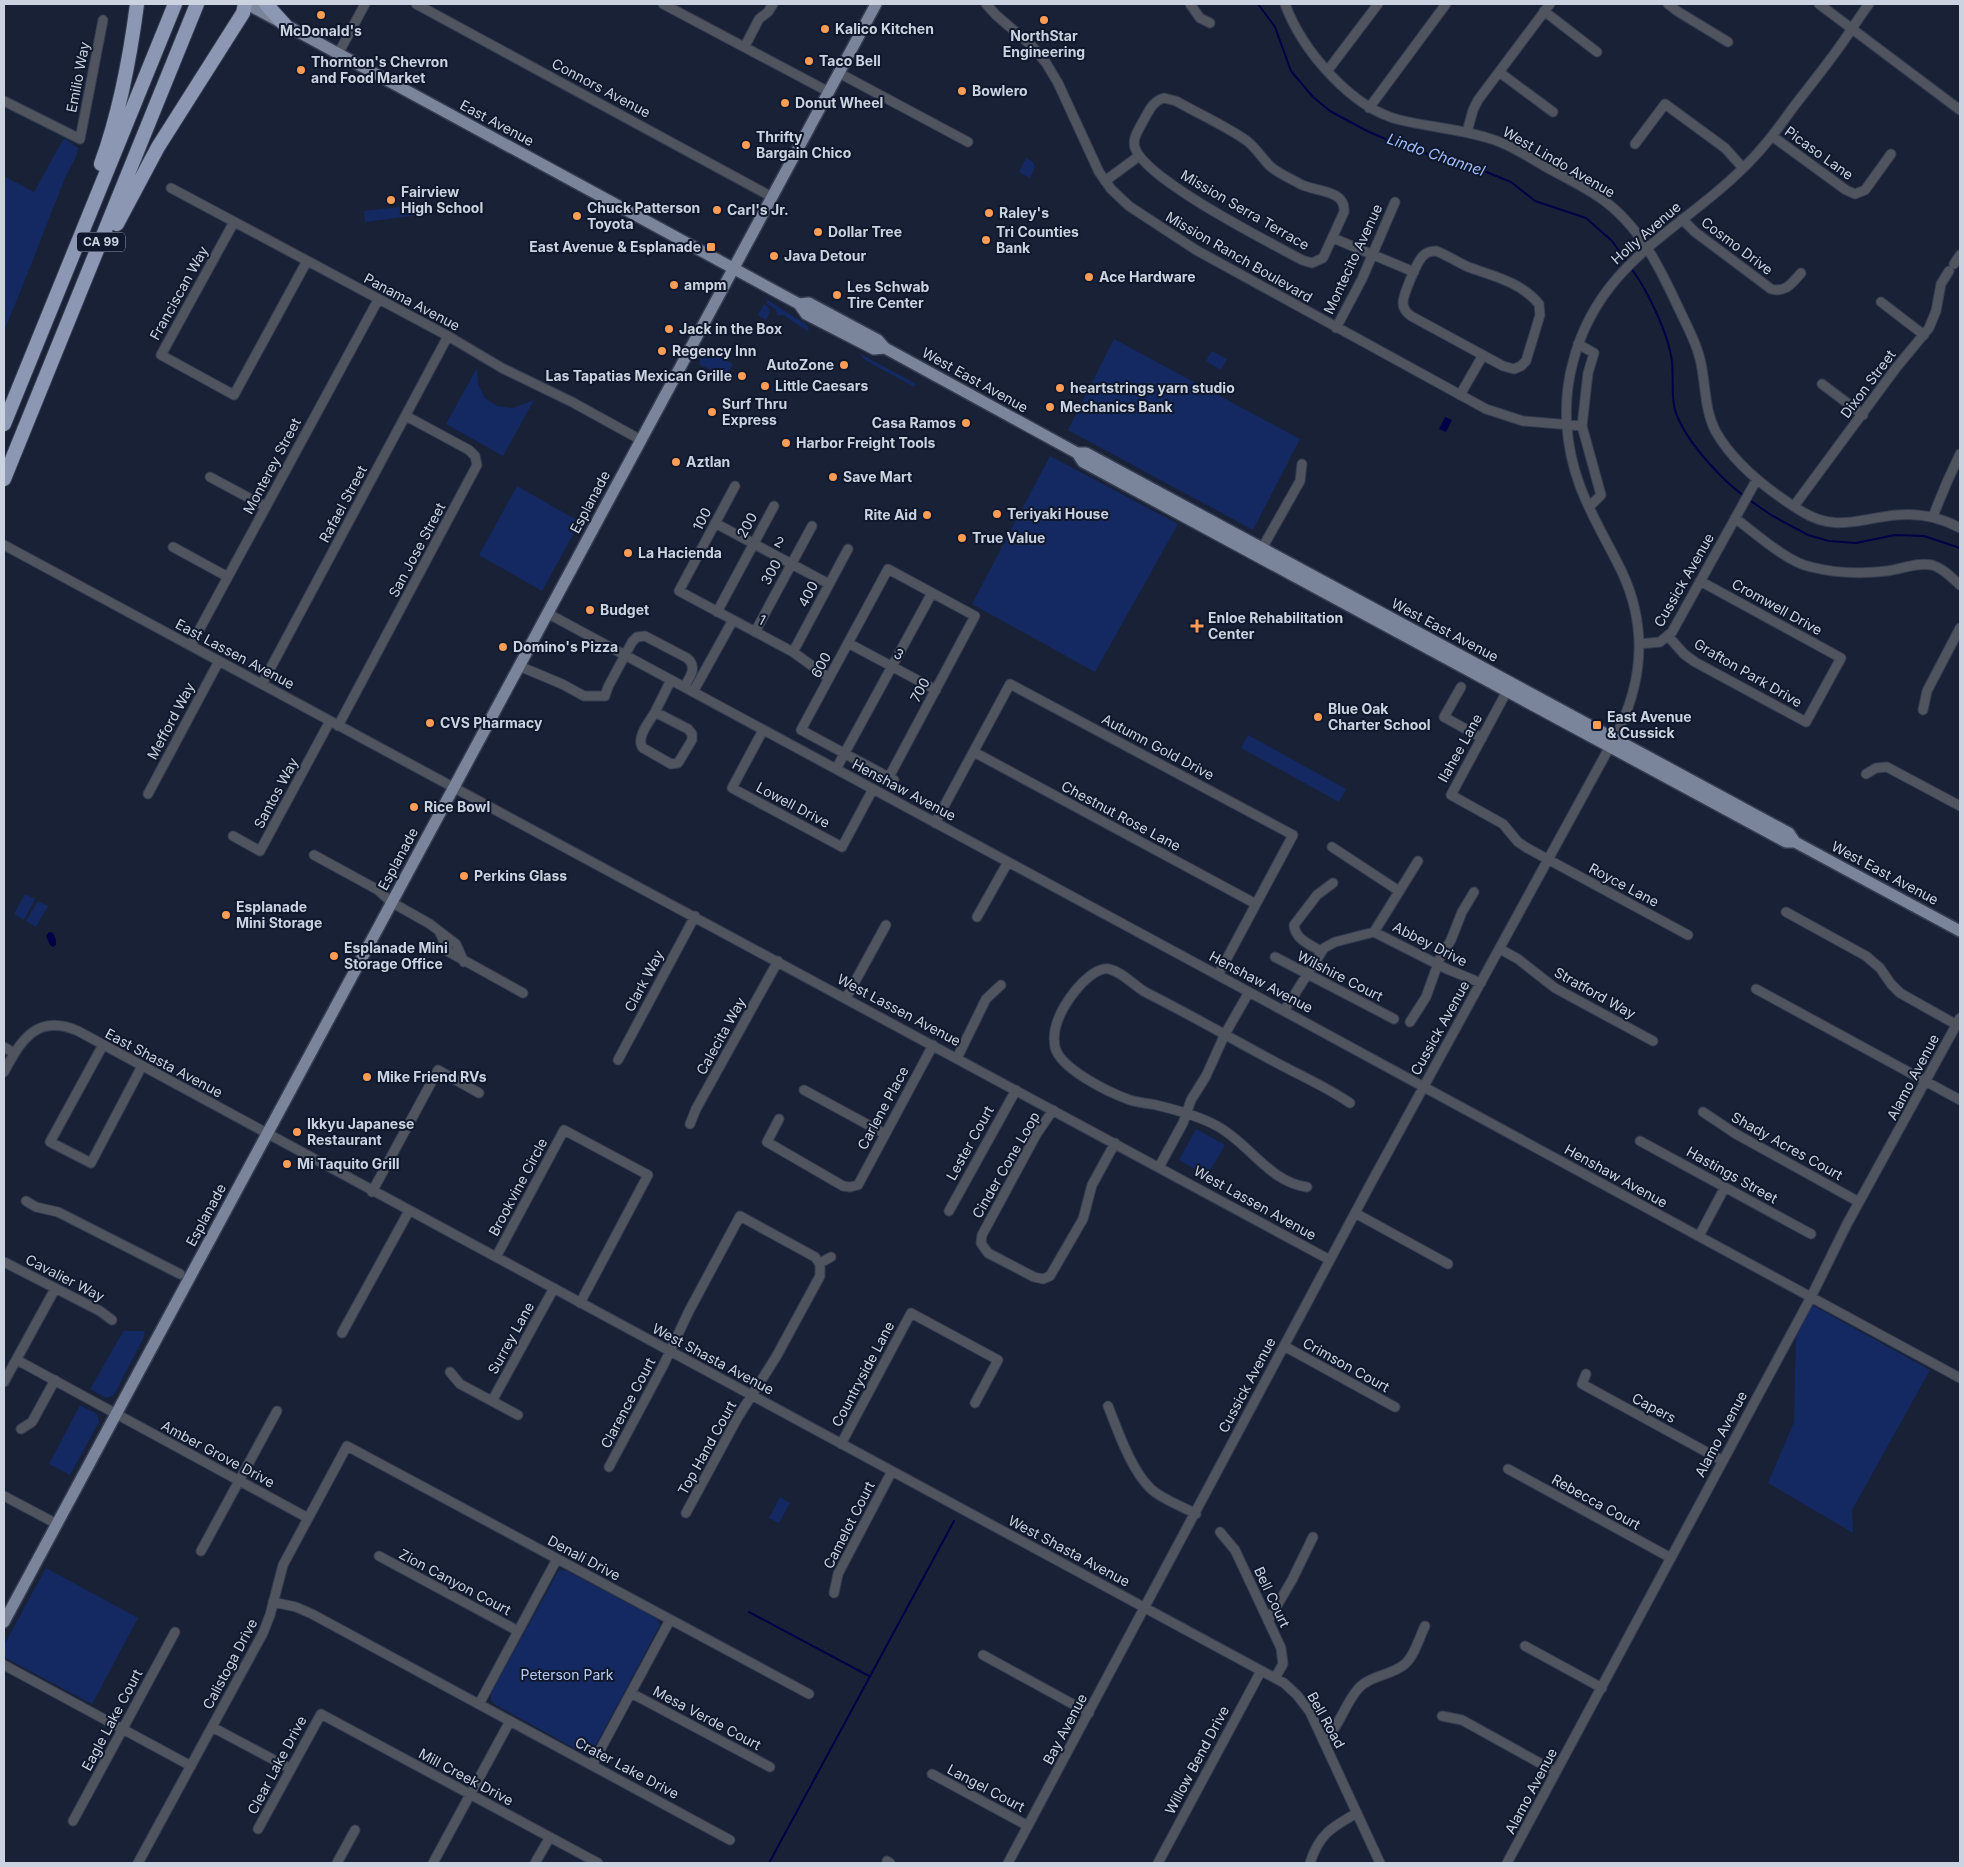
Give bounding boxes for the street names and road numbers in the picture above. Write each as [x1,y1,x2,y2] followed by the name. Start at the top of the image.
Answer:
[62,40,93,114] street label: Emilio Way
[549,54,653,121] street label: Connors Avenue
[457,96,537,149] street label: East Avenue
[1500,122,1618,201] street label: West Lindo Avenue
[1782,122,1857,183] street label: Picaso Lane
[1178,166,1312,253] street label: Mission Serra Terrace
[1607,198,1684,267] street label: Holly Avenue
[1320,201,1385,316] street label: Montecito Avenue
[1163,208,1316,306] street label: Mission Ranch Boulevard
[1698,213,1777,278] street label: Cosmo Drive
[77,232,125,252] road number: CA 99
[146,243,211,343] street label: Franciscan Way
[361,269,463,334] street label: Panama Avenue
[919,343,1031,416] street label: West East Avenue
[1836,346,1899,421] street label: Dixon Street
[239,415,304,517] street label: Monterey Street
[315,462,370,545] street label: Rafael Street
[566,468,613,536] street label: Esplanade
[385,499,449,600] street label: San Jose Street
[689,504,715,533] street label: 100
[733,509,760,540] street label: 200
[1650,530,1717,630] street label: Cussick Avenue
[771,532,787,551] street label: 2
[757,556,784,587] street label: 300
[1729,575,1825,638] street label: Cromwell Drive
[794,578,821,610] street label: 400
[1389,594,1502,665] street label: West East Avenue
[756,611,769,628] street label: 1
[173,615,298,692] street label: East Lassen Avenue
[1691,635,1805,710] street label: Grafton Park Drive
[891,644,907,663] street label: 3
[807,649,834,680] street label: 600
[906,675,933,705] street label: 700
[143,679,198,762] street label: Mefford Way
[1099,710,1217,783] street label: Autumn Gold Drive
[1434,711,1485,785] street label: Ilahee Lane
[250,754,301,831] street label: Santos Way
[849,755,959,824] street label: Henshaw Avenue
[1059,777,1184,854] street label: Chestnut Rose Lane
[754,778,833,831] street label: Lowell Drive
[374,825,421,893] street label: Esplanade
[1829,837,1942,908] street label: West East Avenue
[1586,859,1662,910] street label: Royce Lane
[1390,918,1470,970] street label: Abbey Drive
[620,947,667,1014] street label: Clark Way
[1206,947,1316,1016] street label: Henshaw Avenue
[1295,947,1386,1005] street label: Wilshire Court
[1552,963,1639,1022] street label: Stratford Way
[835,970,964,1049] street label: West Lassen Avenue
[1407,978,1473,1078] street label: Cussick Avenue
[692,994,749,1078] street label: Calecita Way
[103,1024,226,1101] street label: East Shasta Avenue
[1883,1031,1942,1123] street label: Alamo Avenue
[853,1063,912,1152] street label: Carlene Place
[942,1102,997,1183] street label: Lester Court
[968,1108,1043,1221] street label: Cinder Cone Loop
[1729,1108,1846,1183] street label: Shady Acres Court
[485,1135,551,1239] street label: Brookvine Circle
[1562,1140,1671,1211] street label: Henshaw Avenue
[1684,1143,1781,1207] street label: Hastings Street
[1191,1162,1319,1243] street label: West Lassen Avenue
[182,1181,229,1249] street label: Esplanade
[23,1250,108,1305] street label: Cavalier Way
[484,1299,537,1377] street label: Surrey Lane
[828,1318,897,1429] street label: Countryside Lane
[650,1319,777,1398] street label: West Shasta Avenue
[1214,1334,1279,1435] street label: Cussick Avenue
[1300,1334,1393,1396] street label: Crimson Court
[597,1354,659,1451] street label: Clarence Court
[1691,1388,1750,1480] street label: Alamo Avenue
[1629,1389,1679,1426] street label: Capers
[674,1397,740,1498] street label: Top Hand Court
[159,1416,278,1491] street label: Amber Grove Drive
[1549,1470,1644,1533] street label: Rebecca Court
[819,1478,878,1571] street label: Camelot Court
[1006,1511,1133,1590] street label: West Shasta Avenue
[545,1531,623,1584] street label: Denali Drive
[396,1545,514,1618] street label: Zion Canyon Court
[1251,1564,1294,1630] street label: Bell Court
[199,1616,261,1712] street label: Calistoga Drive
[78,1666,146,1773] street label: Eagle Lake Court
[650,1682,764,1753] street label: Mesa Verde Court
[1304,1689,1349,1751] street label: Bell Road
[1039,1690,1090,1767] street label: Bay Avenue
[1161,1703,1232,1817] street label: Willow Bend Drive
[243,1713,310,1817] street label: Clear Lake Drive
[572,1733,682,1802] street label: Crater Lake Drive
[416,1744,516,1809] street label: Mill Creek Drive
[1501,1745,1560,1837] street label: Alamo Avenue
[945,1760,1028,1815] street label: Langel Court

